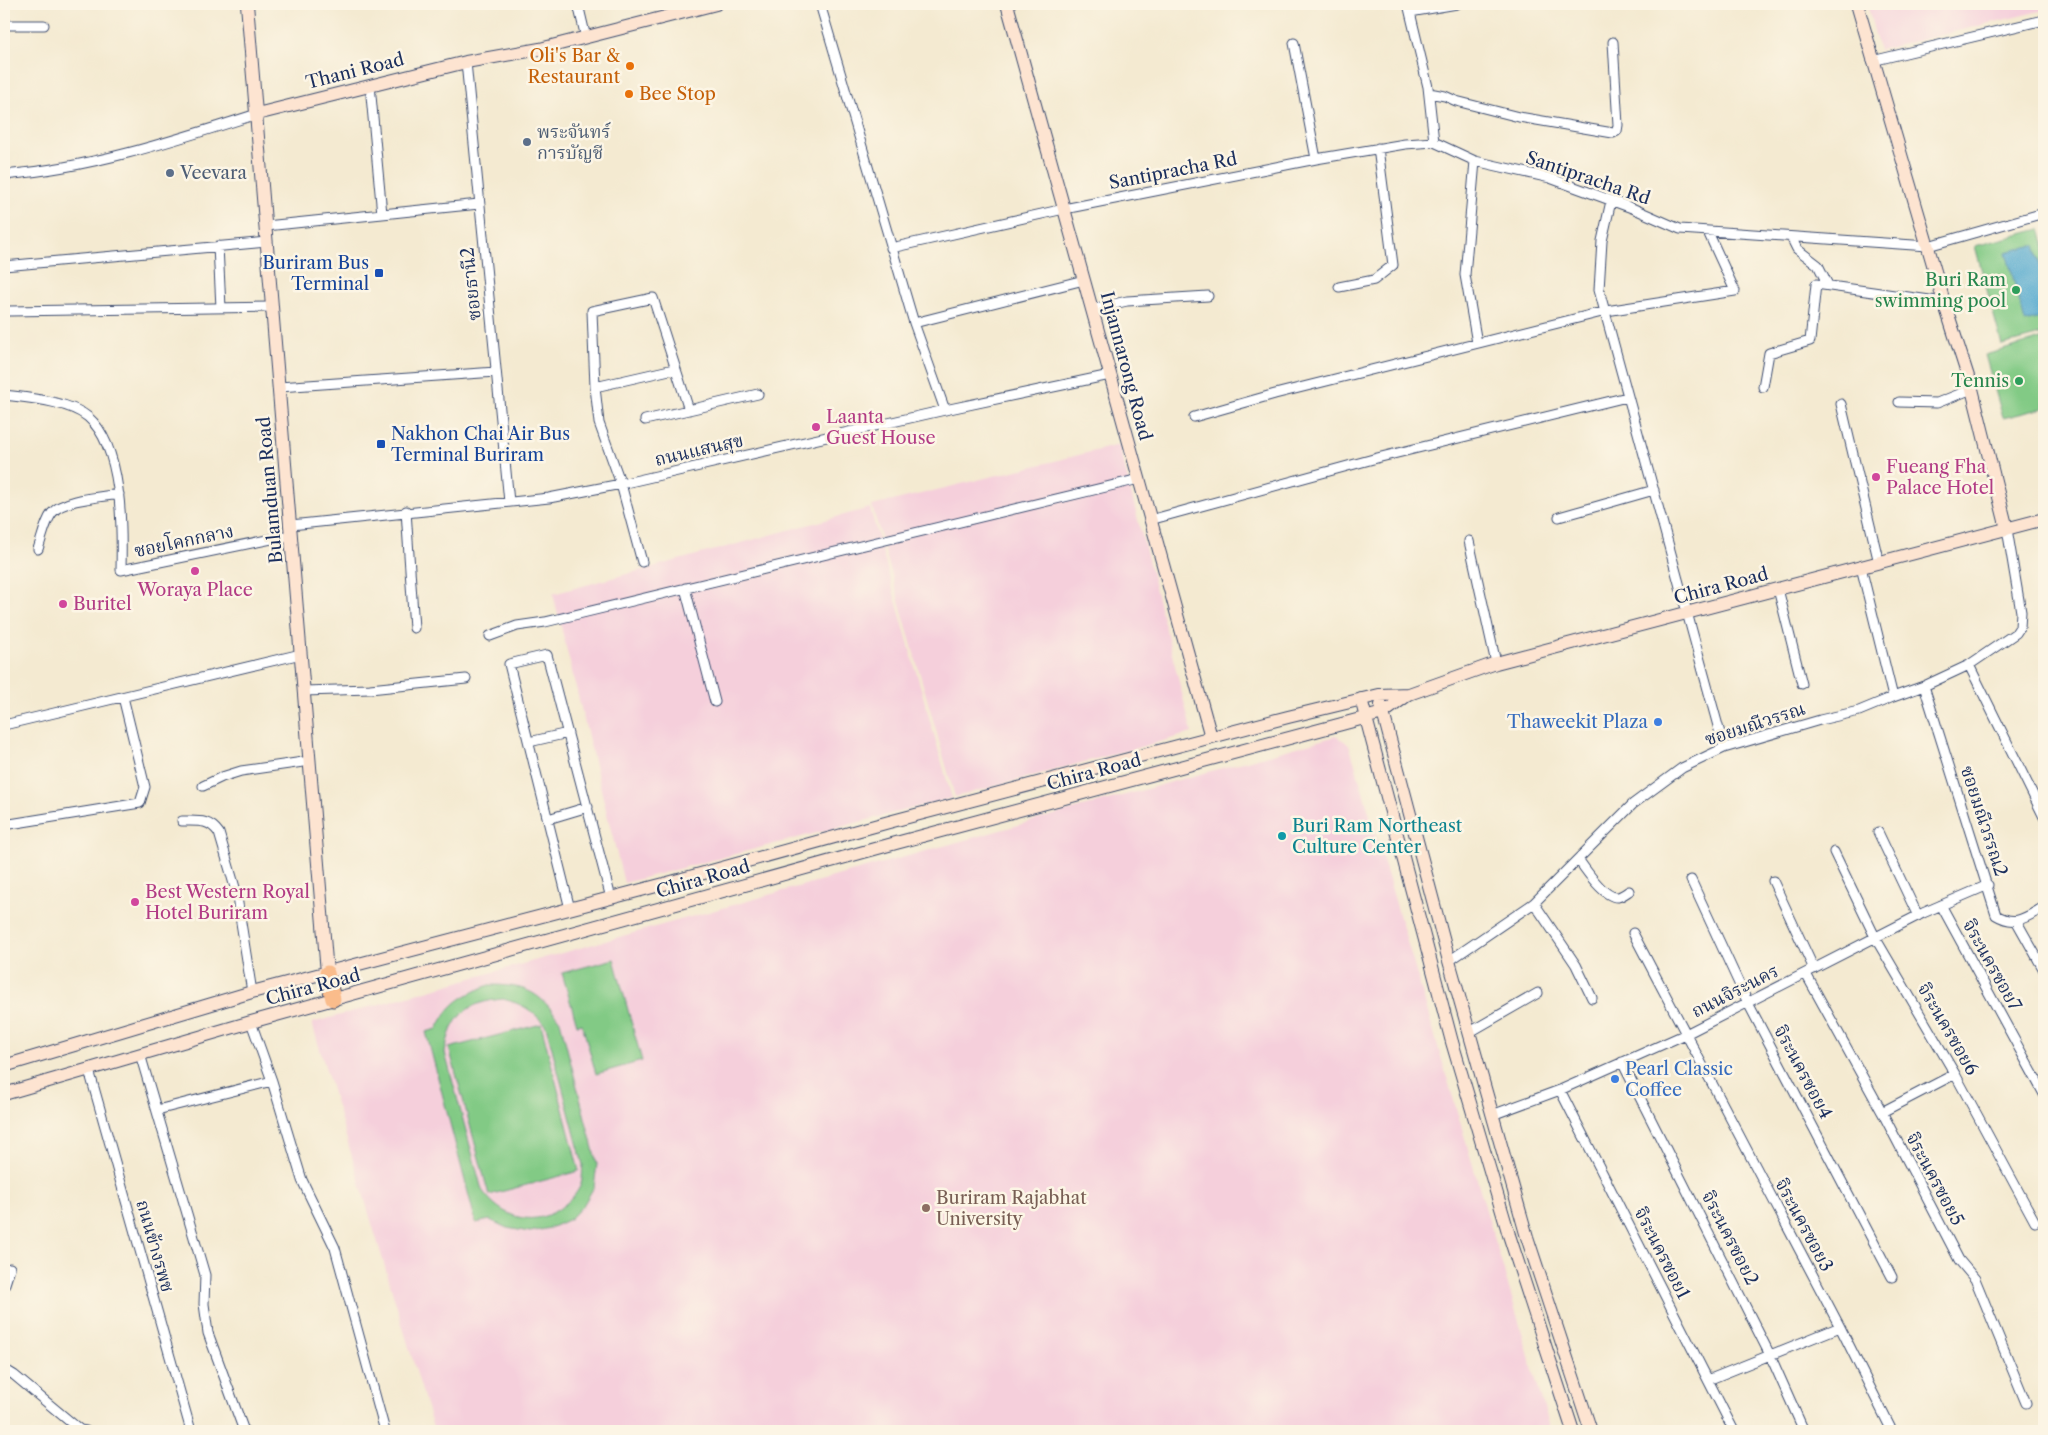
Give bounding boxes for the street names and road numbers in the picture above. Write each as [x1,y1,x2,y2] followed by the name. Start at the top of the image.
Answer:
[304,48,406,94] street label: Thani Road
[1523,146,1653,210] street label: Santipracha Rd
[1107,148,1239,194] street label: Santipracha Rd
[456,246,486,322] street label: ซอยธานี2
[1096,289,1156,443] street label: Injannarong Road
[253,416,287,564] street label: Bulamduan Road
[652,429,746,472] street label: ถนนแสนสุข
[132,518,236,562] street label: ซอยโคกกลาง
[1671,563,1771,609] street label: Chira Road
[1702,697,1808,751] street label: ซอยมณีวรรณ
[1044,749,1144,795] street label: Chira Road
[1956,763,2012,879] street label: ซอยมณีวรรณ2
[653,855,753,903] street label: Chira Road
[1958,915,2026,1015] street label: จิระนครซอย7
[1688,960,1782,1022] street label: ถนนจิระนคร
[263,964,363,1010] street label: Chira Road
[1913,979,1983,1079] street label: จิระนครซอย6
[1769,1022,1837,1122] street label: จิระนครซอย4
[1901,1129,1969,1229] street label: จิระนครซอย5
[1770,1175,1838,1275] street label: จิระนครซอย3
[1697,1187,1763,1289] street label: จิระนครซอย2
[131,1197,179,1295] street label: ถนนข้างรพช
[1630,1204,1695,1303] street label: จิระนครซอย1

